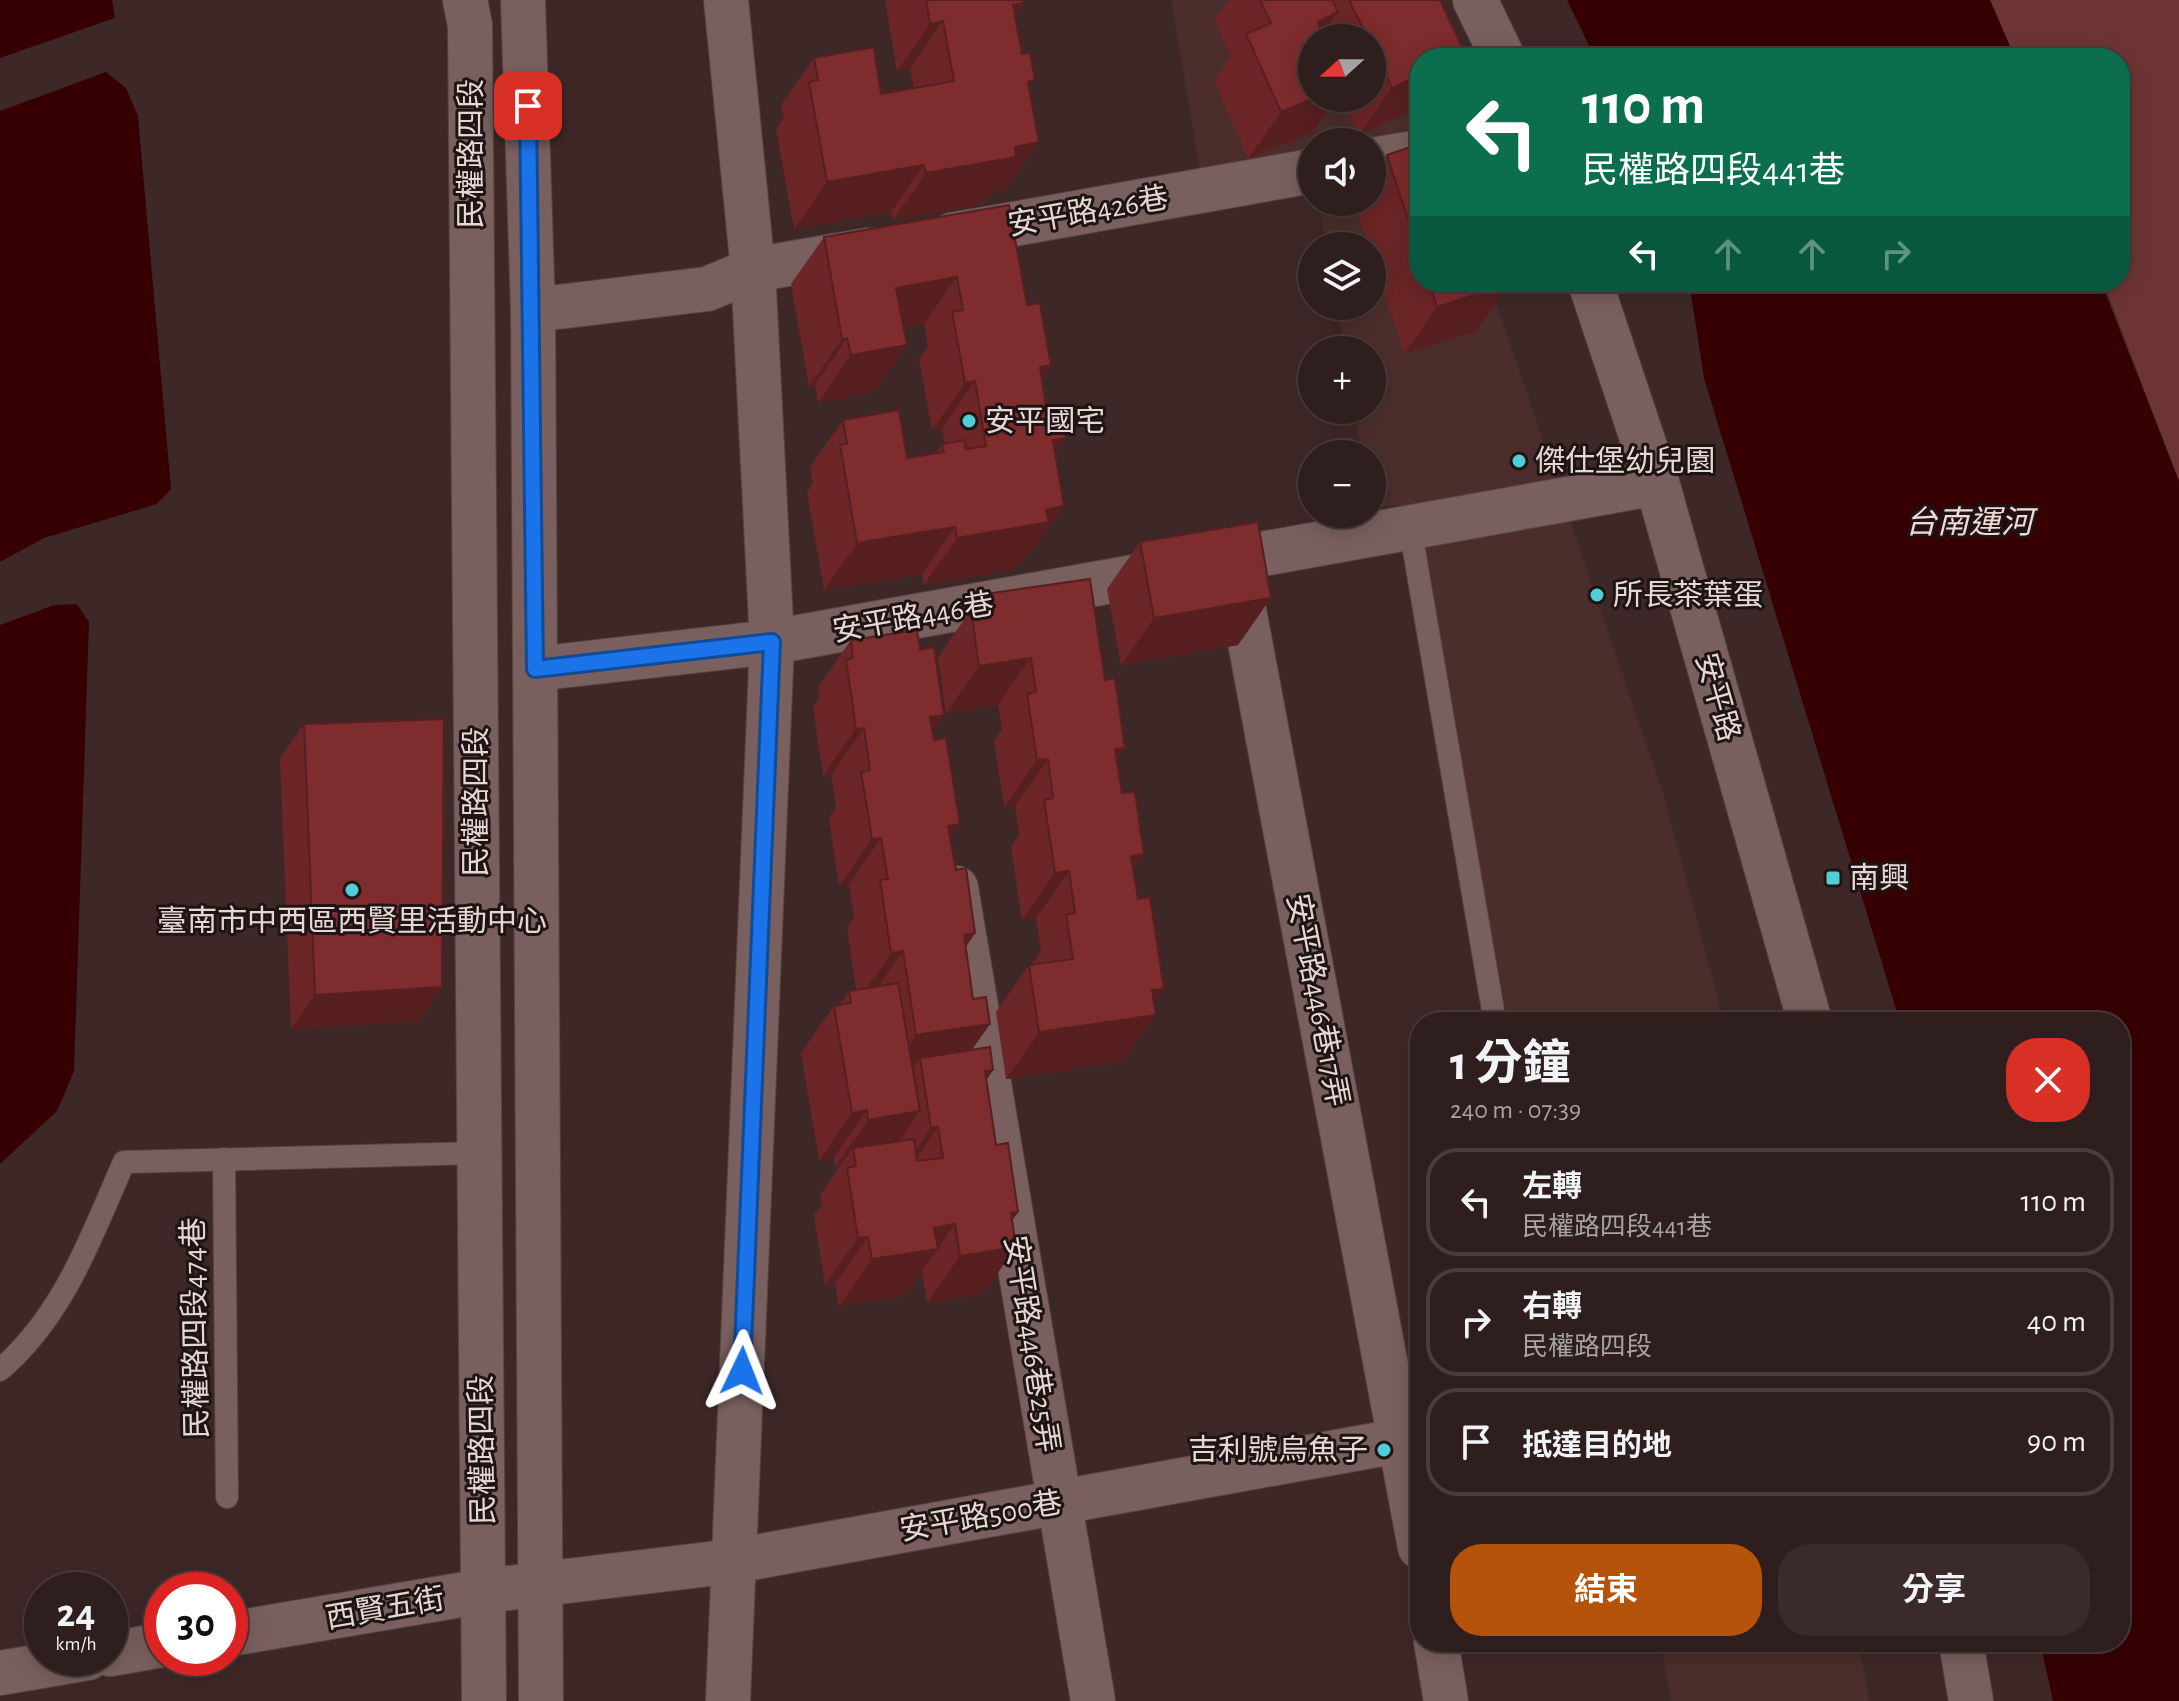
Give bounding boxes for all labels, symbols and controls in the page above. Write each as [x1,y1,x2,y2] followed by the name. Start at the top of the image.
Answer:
[1298,24,1386,112] north arrow
[1298,24,1386,528] map controls
[494,72,562,140] pin
[1582,78,1705,134] text: 110 m
[455,79,487,229] street label: 民權路四段
[1450,80,1554,184] icon: left
[506,84,550,128] icon: arrive
[1298,128,1386,216] button: sound
[1582,153,1845,189] text: 民權路四段441巷
[1005,181,1171,241] street label: 安平路426巷
[1298,232,1386,320] button: layers
[1622,232,1666,276] icon: left
[1706,232,1750,276] icon: ahead
[1790,232,1834,276] icon: ahead
[1874,232,1918,276] icon: right
[1298,336,1386,424] button: +
[985,405,1105,437] place label: 安平國宅
[960,412,978,430] marker: 安平國宅
[1298,440,1386,528] button: −
[1535,445,1715,477] place label: 傑仕堡幼兒園
[1510,452,1528,470] marker: 傑仕堡幼兒園
[1905,506,2039,539] water label: 台南運河
[1613,579,1763,611] place label: 所長茶葉蛋
[1588,586,1606,604] marker: 所長茶葉蛋
[830,587,996,647] street label: 安平路446巷
[1690,649,1746,745] street label: 安平路
[460,727,492,877] street label: 民權路四段
[1849,862,1909,894] place label: 南興
[1824,869,1842,887] marker: 南興
[343,881,361,899] marker: 臺南市中西區西賢里活動中心
[1282,891,1354,1109] street label: 安平路446巷17弄
[157,905,547,937] place label: 臺南市中西區西賢里活動中心
[2006,1038,2090,1122] button: close
[1450,1041,1571,1089] text: 1 分鐘
[1450,1097,1581,1123] text: 240 m · 07:39
[1522,1172,1582,1202] text: 左轉
[1454,1180,1498,1224] icon: left
[2021,1187,2086,1217] text: 110 m
[1522,1214,1712,1240] text: 民權路四段441巷
[177,1217,213,1439] street label: 民權路四段474巷
[999,1233,1065,1455] street label: 安平路446巷25弄
[1522,1292,1582,1322] text: 右轉
[1454,1300,1498,1344] icon: right
[2027,1307,2086,1337] text: 40 m
[700,1329,784,1413] position arrow
[1522,1334,1652,1360] text: 民權路四段
[465,1375,499,1525] street label: 民權路四段
[1454,1420,1498,1464] icon: arrive
[2027,1427,2086,1457] text: 90 m
[1522,1431,1672,1461] text: 抵達目的地
[1188,1434,1368,1466] place label: 吉利號烏魚子
[1375,1441,1393,1459] marker: 吉利號烏魚子
[897,1486,1065,1546] street label: 安平路500巷
[1450,1544,1762,1636] button: 結束
[1778,1544,2090,1636] button: 分享
[144,1572,248,1676] speed limit sign: 30
[323,1583,447,1634] street label: 西賢五街
[57,1594,95,1634] text: 24
[55,1634,97,1654] text: km/h

